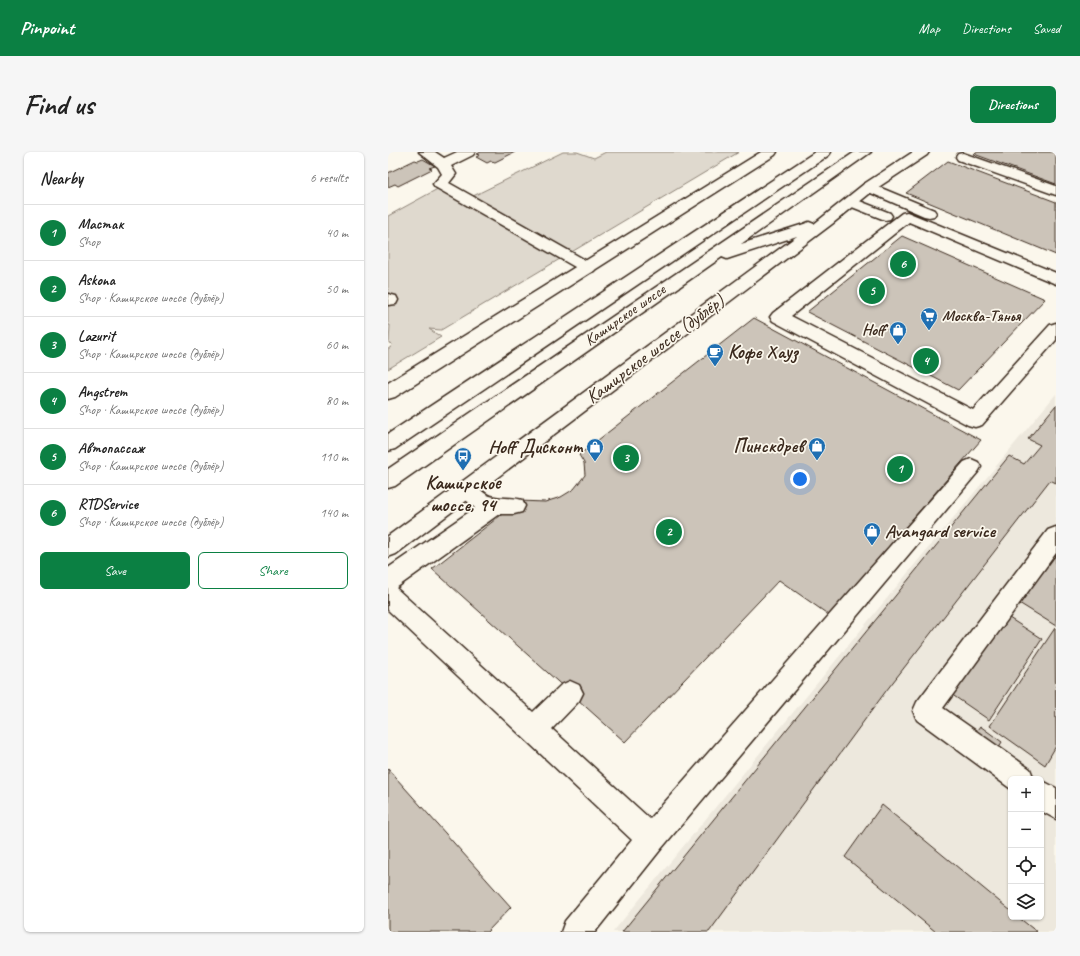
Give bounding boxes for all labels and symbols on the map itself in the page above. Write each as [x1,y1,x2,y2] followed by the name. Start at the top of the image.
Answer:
[890,249,916,279] pin: 6
[859,276,885,306] pin: 5
[581,279,671,350] street label: Каширское шоссе
[581,288,730,409] street label: Каширское шоссе (дублёр)
[919,306,939,331] supermarket icon: Москва-Тянья
[942,306,1022,326] place label: Москва-Тянья
[862,320,889,340] place label: Hoff
[888,320,908,345] shop icon: Hoff
[728,340,799,364] place label: Кофе Хауз
[705,342,725,367] cafe icon: Кофе Хауз
[913,346,939,376] pin: 4
[733,434,807,458] place label: Пинскдрев
[488,435,584,459] place label: Hoff Дисконт
[807,436,827,461] shop icon: Пинскдрев
[585,437,605,462] shop icon: Hoff Дисконт
[613,443,639,473] pin: 3
[453,446,473,471] bus stop icon: Каширское шоссе, 94
[887,454,913,484] pin: 1
[790,469,810,489] your location
[426,471,502,517] place label: Каширское шоссе, 94
[656,517,682,547] pin: 2
[885,519,997,543] place label: Avangard service
[862,521,882,546] shop icon: Avangard service

